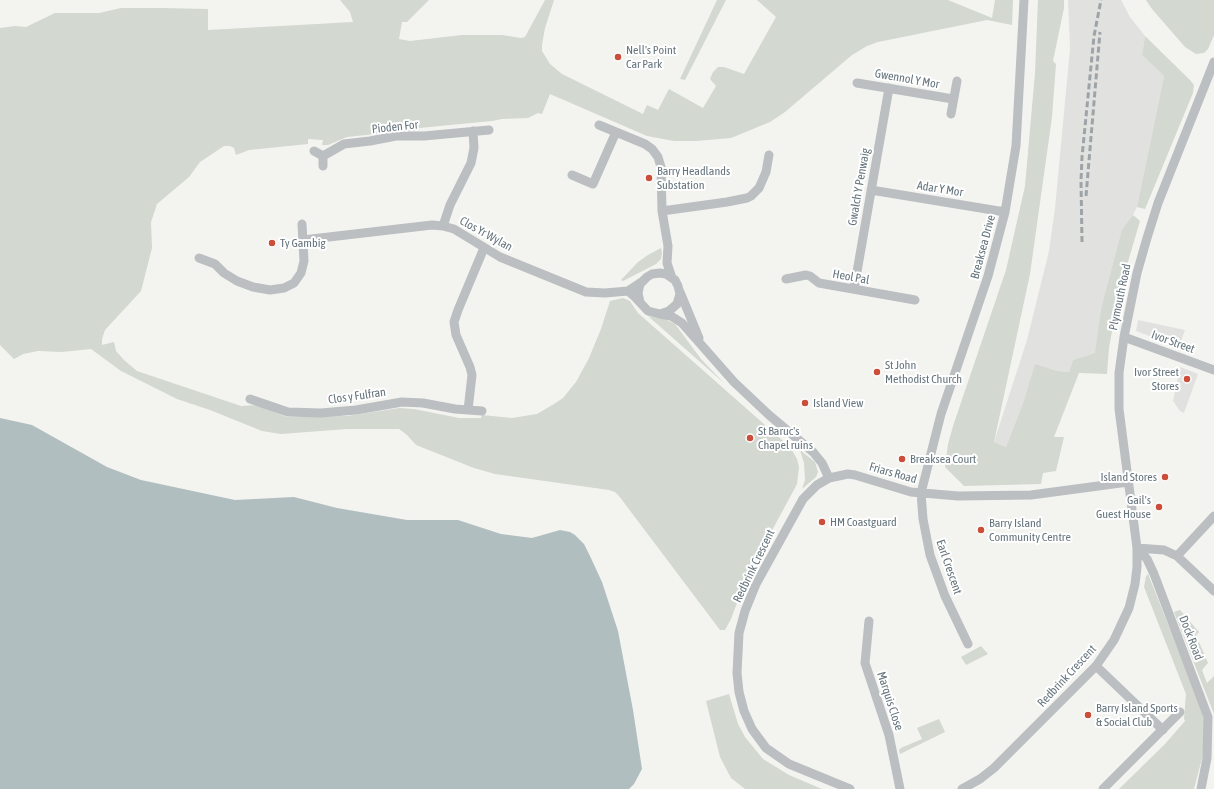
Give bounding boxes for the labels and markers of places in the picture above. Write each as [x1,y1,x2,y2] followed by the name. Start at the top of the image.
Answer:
[626,43,676,71] place label: Nell's Point Car Park
[613,52,623,62] marker: Nell's Point Car Park
[657,164,730,192] place label: Barry Headlands Substation
[644,173,654,183] marker: Barry Headlands Substation
[280,236,326,250] place label: Ty Gambig
[267,238,277,248] marker: Ty Gambig
[885,358,962,386] place label: St John Methodist Church
[1134,365,1179,393] place label: Ivor Street Stores
[872,367,882,377] marker: St John Methodist Church
[1182,374,1192,384] marker: Ivor Street Stores
[813,396,863,410] place label: Island View
[800,398,810,408] marker: Island View
[758,424,813,452] place label: St Baruc's Chapel ruins
[745,433,755,443] marker: St Baruc's Chapel ruins
[910,452,976,466] place label: Breaksea Court
[897,454,907,464] marker: Breaksea Court
[1101,470,1157,484] place label: Island Stores
[1160,472,1170,482] marker: Island Stores
[1096,493,1151,521] place label: Gail's Guest House
[1154,502,1164,512] marker: Gail's Guest House
[830,515,897,529] place label: HM Coastguard
[989,516,1071,544] place label: Barry Island Community Centre
[817,517,827,527] marker: HM Coastguard
[976,525,986,535] marker: Barry Island Community Centre
[1096,701,1178,729] place label: Barry Island Sports & Social Club
[1083,710,1093,720] marker: Barry Island Sports & Social Club

